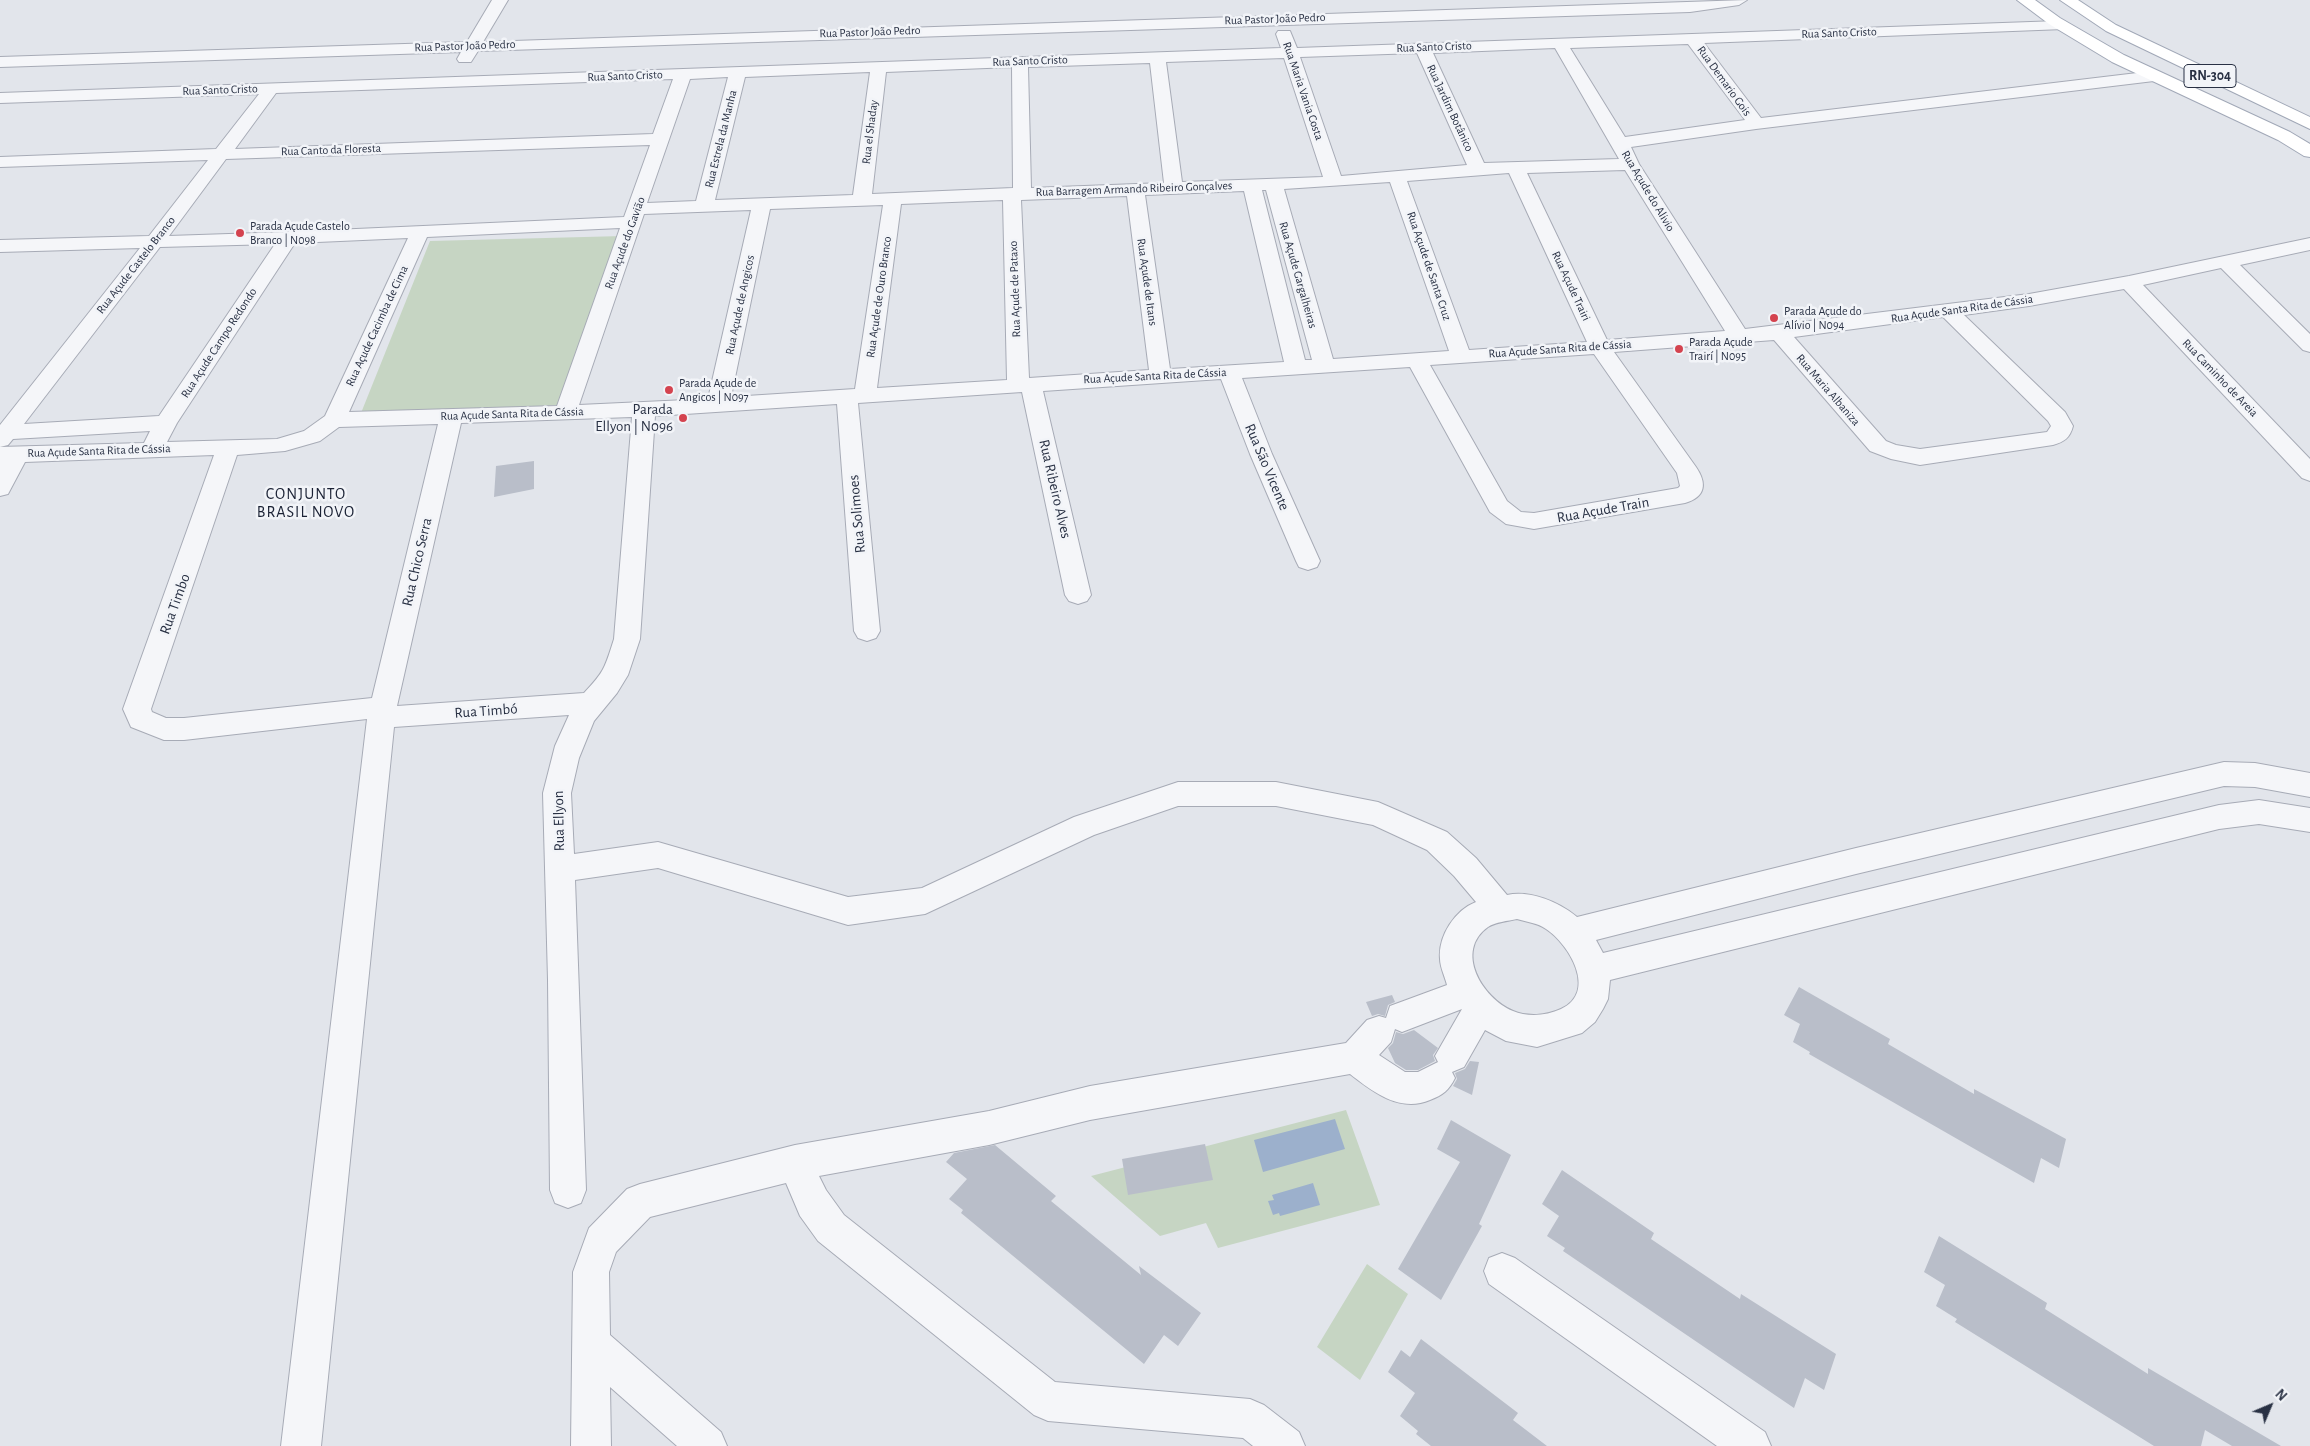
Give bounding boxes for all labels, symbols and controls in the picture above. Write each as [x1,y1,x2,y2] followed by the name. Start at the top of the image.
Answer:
[1224,10,1326,28] street label: Rua Pastor João Pedro
[819,23,921,41] street label: Rua Pastor João Pedro
[1801,24,1877,42] street label: Rua Santo Cristo
[414,37,516,55] street label: Rua Pastor João Pedro
[1396,38,1472,56] street label: Rua Santo Cristo
[1279,40,1327,142] street label: Rua Maria Vania Costa
[1694,43,1754,119] street label: Rua Demario Gois
[992,52,1068,70] street label: Rua Santo Cristo
[1423,62,1477,154] street label: Rua Jardim Botânico
[2184,64,2236,88] road number: RN-304
[587,67,663,85] street label: Rua Santo Cristo
[182,81,258,99] street label: Rua Santo Cristo
[702,89,740,189] street label: Rua Estrela da Manha
[859,99,881,165] street label: Rua el Shaday
[281,141,381,159] street label: Rua Canto da Floresta
[1618,148,1678,234] street label: Rua Açude do Alivio
[1035,178,1233,200] street label: Rua Barragem Armando Ribeiro Gonçalves
[602,195,648,291] street label: Rua Açude do Gavião
[1404,210,1454,322] street label: Rua Açude de Santa Cruz
[93,213,179,317] street label: Rua Açude Castelo Branco
[250,219,350,247] place label: Parada Açude Castelo Branco | N098
[1276,220,1320,330] street label: Rua Açude Gargalheiras
[234,227,246,239] marker: Parada Açude Castelo Branco | N098
[863,235,895,359] street label: Rua Açude de Ouro Branco
[1134,237,1160,327] street label: Rua Açude de Itans
[1006,240,1024,338] street label: Rua Açude de Pataxo
[1549,249,1593,323] street label: Rua Açude Trairi
[722,254,758,356] street label: Rua Açude de Angicos
[343,263,411,389] street label: Rua Açude Cacimba de Cima
[178,285,260,401] street label: Rua Açude Campo Redondo
[1890,292,2034,326] street label: Rua Açude Santa Rita de Cássia
[1784,304,1862,332] place label: Parada Açude do Alívio | N094
[1768,312,1780,324] marker: Parada Açude do Alívio | N094
[1689,335,1753,363] place label: Parada Açude Trairí | N095
[2179,336,2261,420] street label: Rua Caminho de Areia
[1488,337,1632,361] street label: Rua Açude Santa Rita de Cássia
[1673,343,1685,355] marker: Parada Açude Trairí | N095
[1793,351,1863,429] street label: Rua Maria Albaniza
[1083,365,1227,387] street label: Rua Açude Santa Rita de Cássia
[679,376,756,404] place label: Parada Açude de Angicos | N097
[663,384,675,396] marker: Parada Açude de Angicos | N097
[595,400,673,435] place label: Parada Ellyon | N096
[440,404,584,424] street label: Rua Açude Santa Rita de Cássia
[677,412,689,424] marker: Parada Ellyon | N096
[1241,421,1293,513] street label: Rua São Vicente
[1035,438,1075,540] street label: Rua Ribeiro Alves
[27,441,171,461] street label: Rua Açude Santa Rita de Cássia
[845,474,869,554] street label: Rua Solimoes
[255,484,357,522] district label: CONJUNTO BRASIL NOVO
[1555,493,1651,527] street label: Rua Açude Train
[398,516,436,608] street label: Rua Chico Serra
[156,571,194,637] street label: Rua Timbo
[454,700,518,722] street label: Rua Timbó
[549,790,569,852] street label: Rua Ellyon
[2245,1381,2295,1431] north arrow
[2272,1387,2289,1404] text: N

